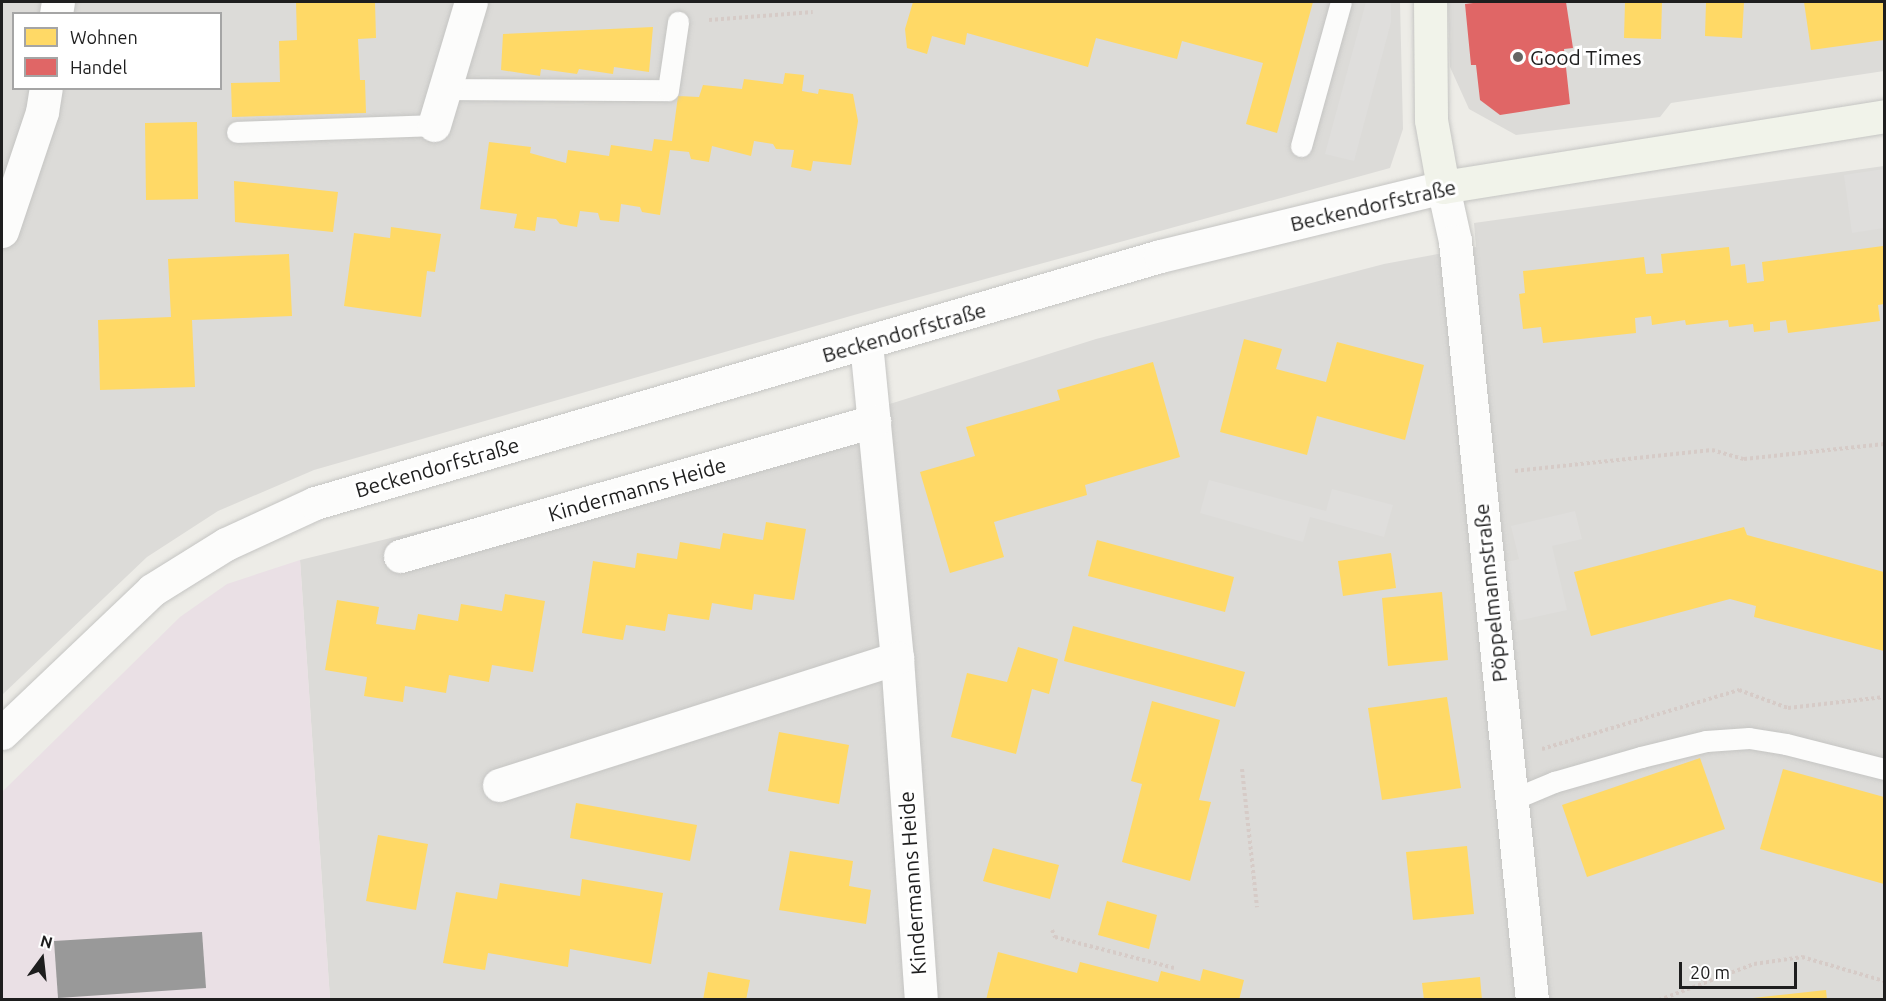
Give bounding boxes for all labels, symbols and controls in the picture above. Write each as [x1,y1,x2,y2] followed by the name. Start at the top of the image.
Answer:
[12,12,222,90] legend
[70,27,138,47] text: Wohnen
[1530,44,1642,70] place label: Good Times
[1511,50,1525,64] marker: Good Times
[70,57,127,77] text: Handel
[1288,174,1458,236] street label: Beckendorfstraße
[819,297,989,367] street label: Beckendorfstraße
[352,432,522,502] street label: Beckendorfstraße
[545,452,729,526] street label: Kindermanns Heide
[1468,502,1512,684] street label: Pöppelmannstraße
[893,790,931,976] street label: Kindermanns Heide
[12,929,72,989] north arrow
[39,931,55,952] text: N
[1682,950,1800,988] scale bar
[1690,962,1730,982] text: 20 m

